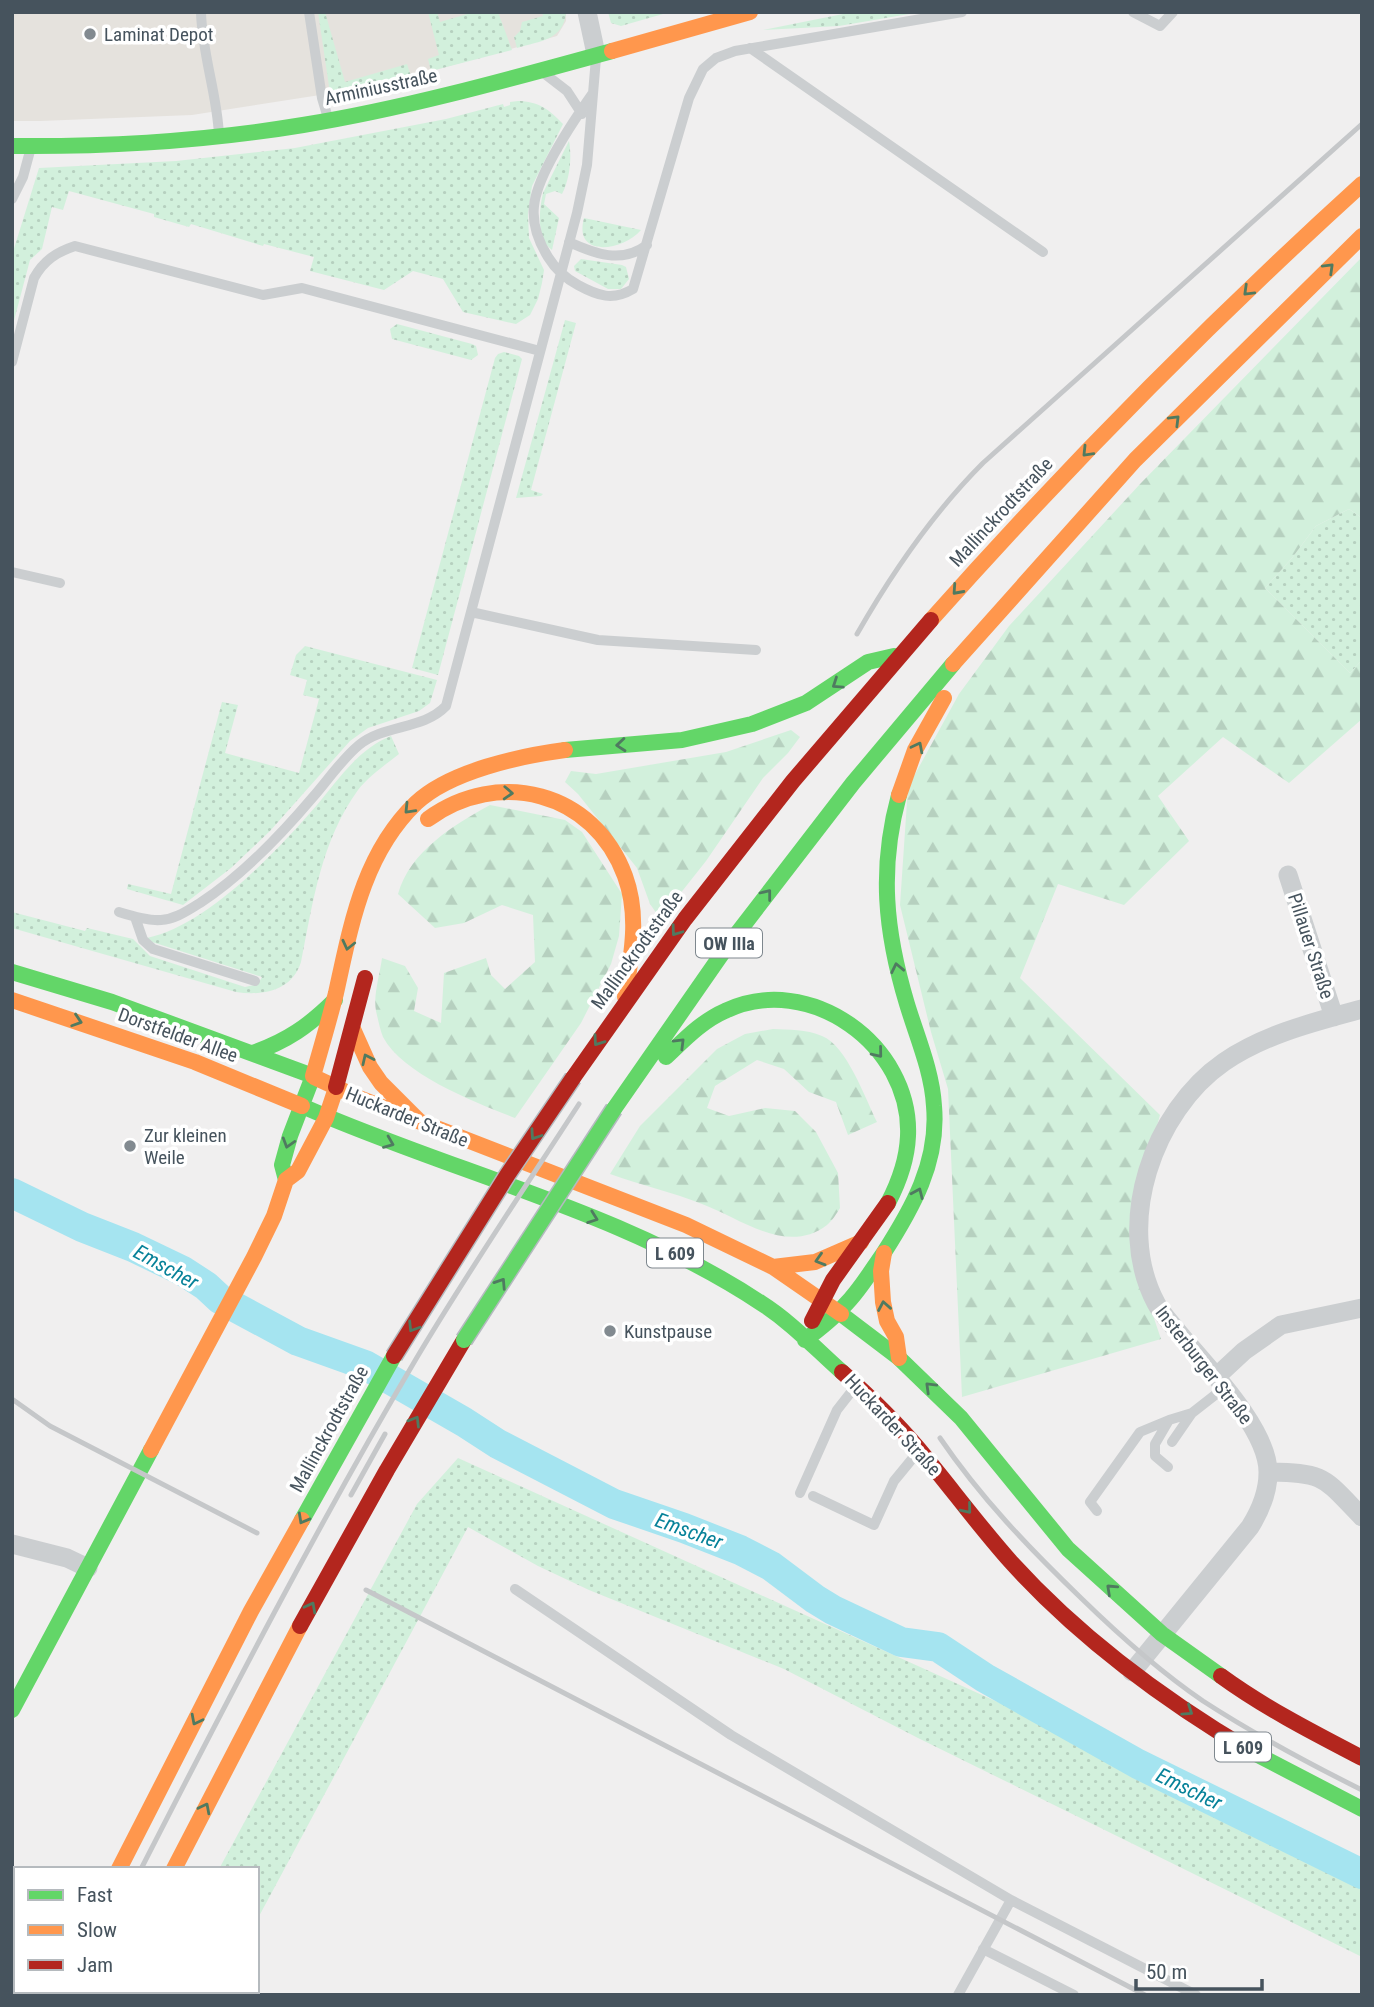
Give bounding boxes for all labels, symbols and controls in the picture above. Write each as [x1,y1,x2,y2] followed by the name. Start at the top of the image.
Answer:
[104,23,213,46] place label: Laminat Depot
[82,26,98,42] marker: Laminat Depot
[323,64,439,110] street label: Arminiusstraße
[1321,263,1334,276] one-way arrow
[1243,282,1256,295] one-way arrow
[1166,415,1179,428] one-way arrow
[1082,444,1095,457] one-way arrow
[945,453,1058,571] street label: Mallinckrodtstraße
[953,582,965,595] one-way arrow
[832,675,845,688] one-way arrow
[616,737,627,752] one-way arrow
[910,742,923,754] one-way arrow
[502,785,513,800] one-way arrow
[404,801,417,814] one-way arrow
[586,886,688,1014] street label: Mallinckrodtstraße
[759,889,772,901] one-way arrow
[1283,890,1339,1002] street label: Pillauer Straße
[672,923,684,936] one-way arrow
[696,928,762,958] road number: OW IIIa
[342,939,356,951] one-way arrow
[891,962,906,974] one-way arrow
[115,1003,241,1067] street label: Dorstfelder Allee
[71,1013,83,1028] one-way arrow
[594,1033,606,1046] one-way arrow
[671,1039,684,1052] one-way arrow
[870,1044,882,1057] one-way arrow
[361,1054,375,1066] one-way arrow
[342,1082,472,1152] street label: Huckarder Straße
[144,1124,227,1169] place label: Zur kleinen Weile
[530,1127,543,1140] one-way arrow
[383,1134,395,1148] one-way arrow
[282,1137,297,1149] one-way arrow
[122,1138,138,1154] marker: Zur kleinen Weile
[910,1188,924,1201] one-way arrow
[587,1210,599,1224] one-way arrow
[647,1238,703,1268] road number: L 609
[130,1240,203,1295] water label: Emscher
[815,1251,827,1266] one-way arrow
[493,1278,505,1291] one-way arrow
[877,1300,892,1312] one-way arrow
[1150,1301,1258,1429] street label: Insterburger Straße
[408,1319,421,1332] one-way arrow
[624,1320,712,1343] place label: Kunstpause
[602,1323,618,1339] marker: Kunstpause
[285,1362,373,1496] street label: Mallinckrodtstraße
[840,1369,946,1481] street label: Huckarder Straße
[926,1383,939,1396] one-way arrow
[407,1416,420,1428] one-way arrow
[958,1501,971,1513] one-way arrow
[652,1508,727,1554] water label: Emscher
[298,1511,311,1524] one-way arrow
[1106,1585,1119,1597] one-way arrow
[303,1602,317,1614] one-way arrow
[1180,1703,1193,1715] one-way arrow
[191,1713,204,1725] one-way arrow
[1215,1732,1271,1762] road number: L 609
[1152,1763,1226,1815] water label: Emscher
[197,1803,211,1815] one-way arrow
[14,1867,259,1993] legend
[77,1883,113,1907] text: Fast
[77,1918,117,1942] text: Slow
[1136,1948,1262,1992] scale bar
[77,1953,113,1977] text: Jam
[1146,1960,1187,1984] text: 50 m

